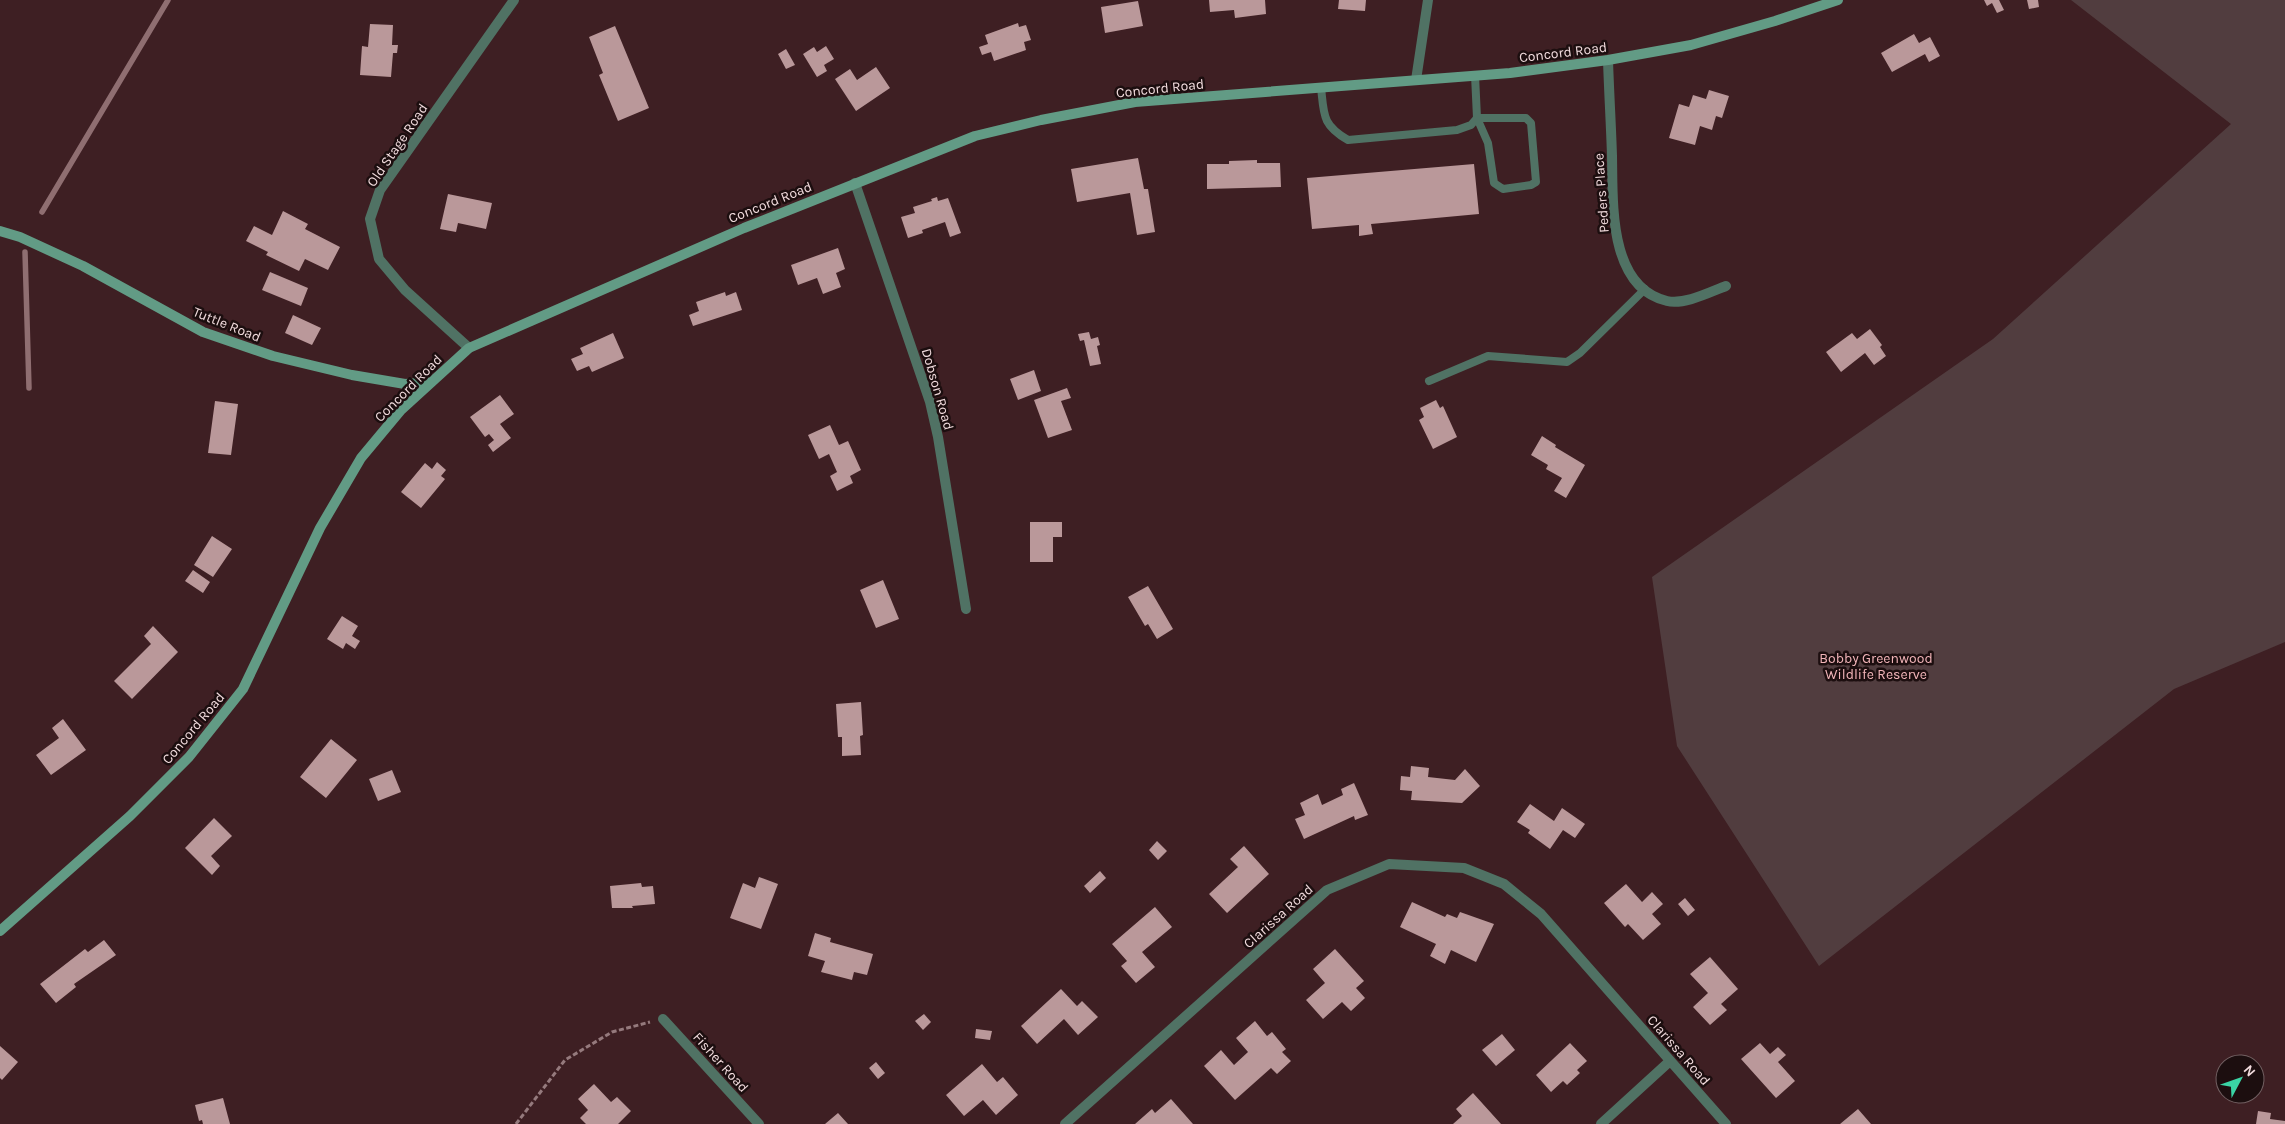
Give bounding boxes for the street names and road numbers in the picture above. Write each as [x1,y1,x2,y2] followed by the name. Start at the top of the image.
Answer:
[1518,39,1608,66] street label: Concord Road
[1115,75,1205,102] street label: Concord Road
[363,100,431,190] street label: Old Stage Road
[1590,152,1613,233] street label: Peders Place
[726,178,814,227] street label: Concord Road
[190,303,263,346] street label: Tuttle Road
[918,346,957,432] street label: Dobson Road
[371,351,446,426] street label: Concord Road
[158,689,228,768] street label: Concord Road
[1240,881,1317,952] street label: Clarissa Road
[1644,1012,1714,1089] street label: Clarissa Road
[689,1029,752,1096] street label: Fisher Road

